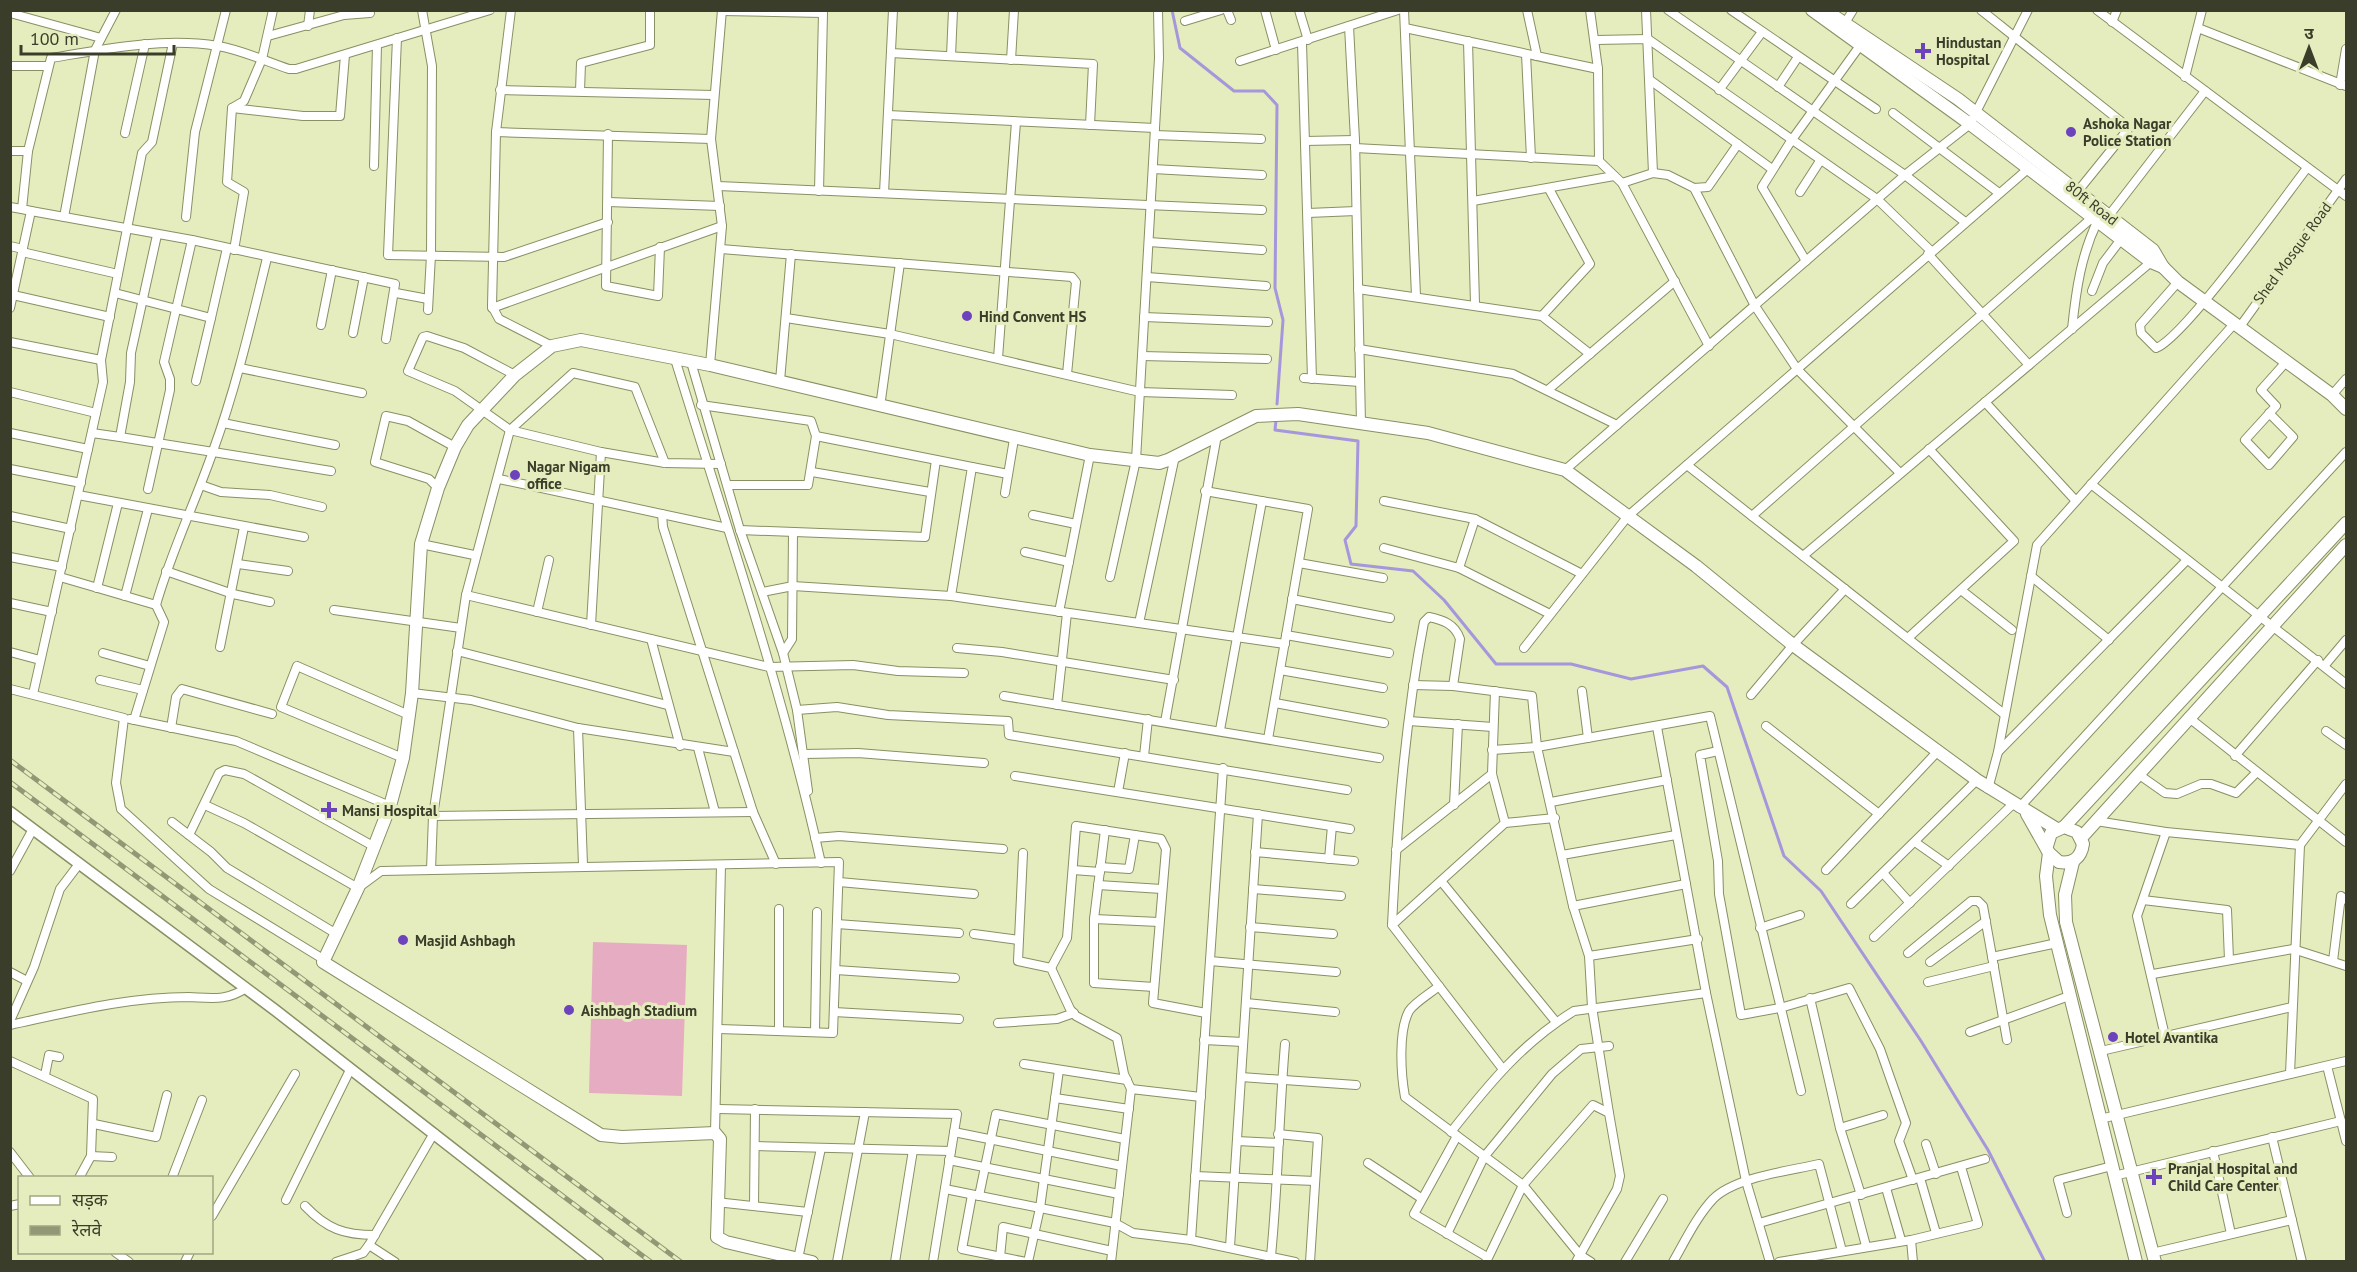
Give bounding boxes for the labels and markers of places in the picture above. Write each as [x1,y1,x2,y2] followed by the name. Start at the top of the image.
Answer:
[1936,33,2001,69] place label: Hindustan Hospital
[1914,42,1932,60] marker: Hindustan Hospital
[2083,114,2172,150] place label: Ashoka Nagar Police Station
[2064,125,2078,139] marker: Ashoka Nagar Police Station
[979,307,1086,326] place label: Hind Convent HS
[960,309,974,323] marker: Hind Convent HS
[527,457,610,493] place label: Nagar Nigam office
[508,468,522,482] marker: Nagar Nigam office
[320,801,338,819] marker: Mansi Hospital
[342,801,438,820] place label: Mansi Hospital
[415,931,515,950] place label: Masjid Ashbagh
[396,933,410,947] marker: Masjid Ashbagh
[581,1001,697,1020] place label: Aishbagh Stadium
[562,1003,576,1017] marker: Aishbagh Stadium
[2125,1028,2218,1047] place label: Hotel Avantika
[2106,1030,2120,1044] marker: Hotel Avantika
[2168,1159,2298,1195] place label: Pranjal Hospital and Child Care Center
[2145,1168,2163,1186] marker: Pranjal Hospital and Child Care Center

